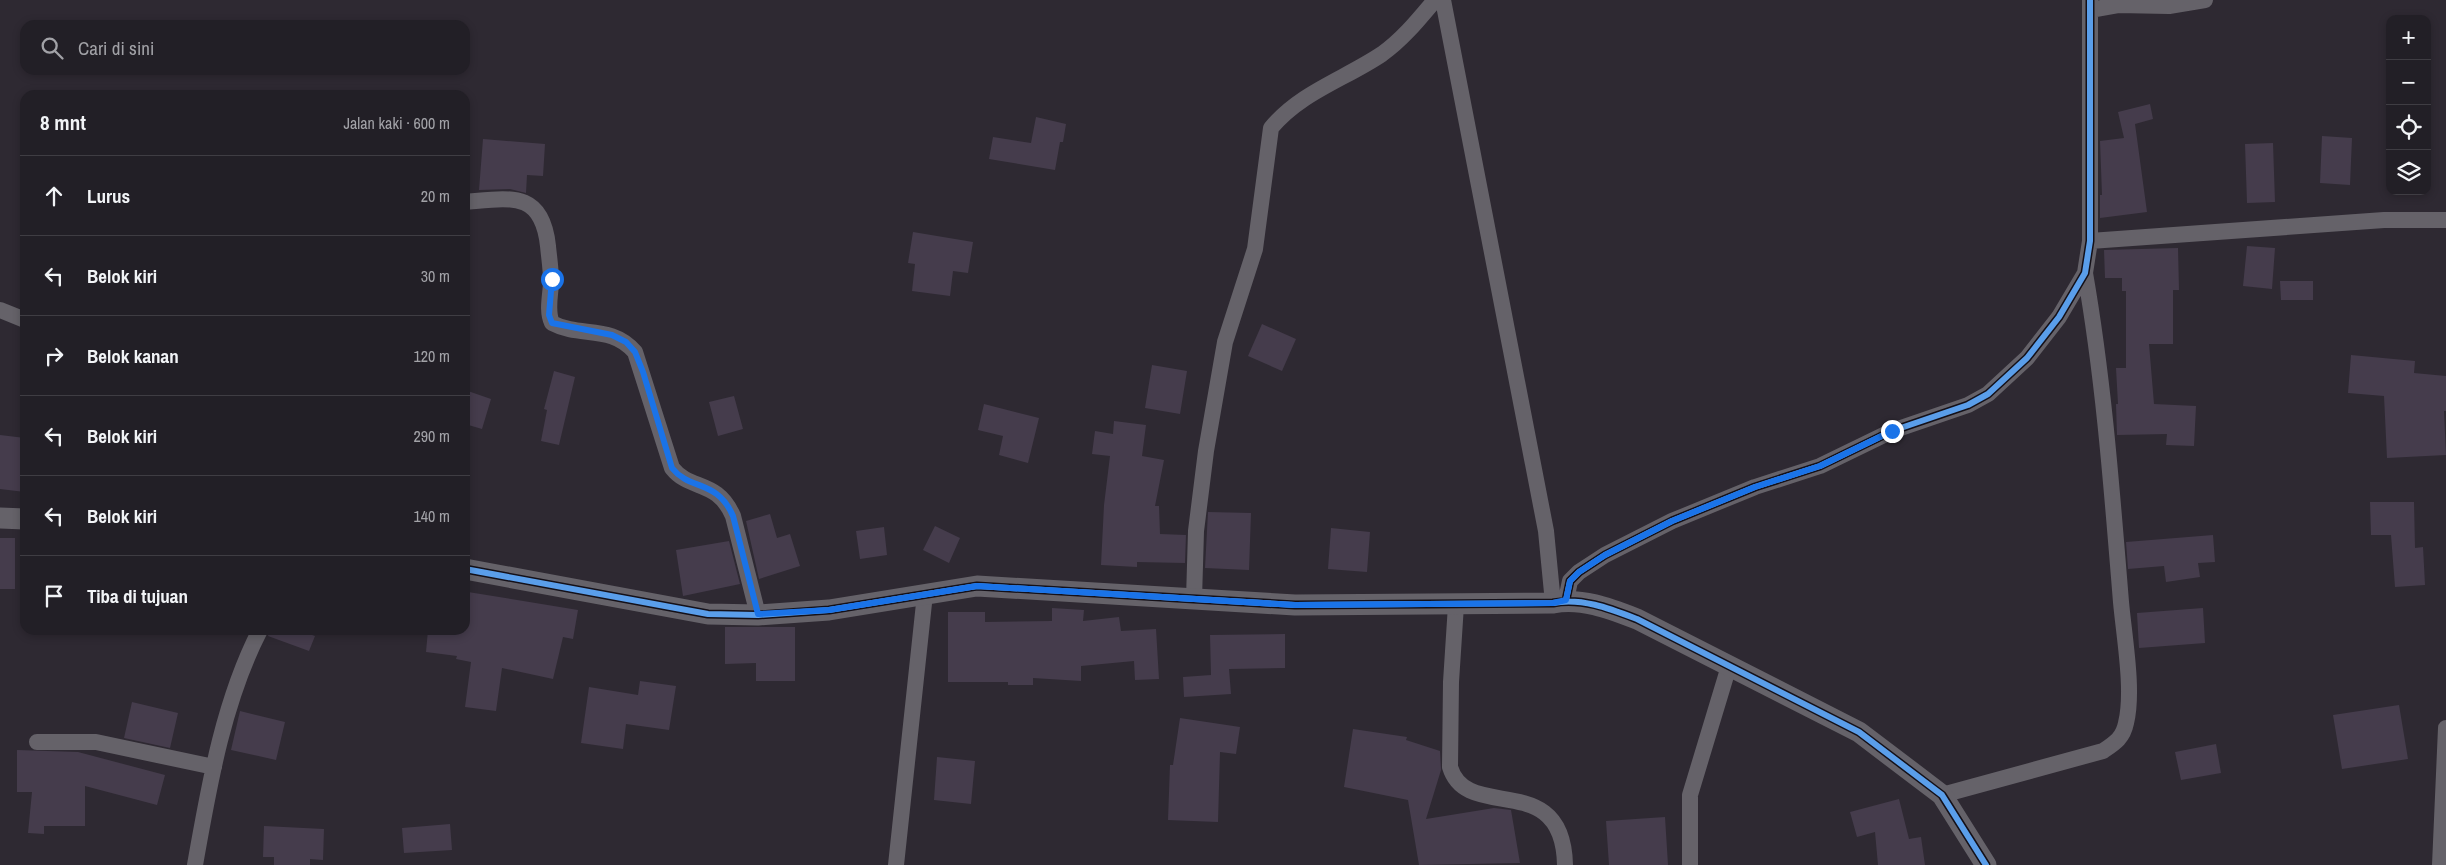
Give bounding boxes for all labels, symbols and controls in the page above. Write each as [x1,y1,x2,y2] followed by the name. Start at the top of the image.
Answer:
[2386,15,2431,195] map controls
[2386,15,2431,60] button: +
[20,20,470,75] search box
[38,34,66,62] icon: search
[78,35,154,61] text: Cari di sini
[2386,60,2431,105] button: −
[2386,105,2431,150] button: locate
[40,108,86,137] text: 8 mnt
[344,112,450,134] text: Jalan kaki · 600 m
[2386,150,2431,195] button: layers
[40,182,68,210] icon: ahead
[87,183,130,209] text: Lurus
[421,185,450,207] text: 20 m
[40,262,68,290] icon: left
[87,263,157,289] text: Belok kiri
[421,265,450,287] text: 30 m
[541,268,564,291] route start
[40,342,68,370] icon: right
[87,343,179,369] text: Belok kanan
[414,345,450,367] text: 120 m
[1881,420,1904,443] route end
[40,422,68,450] icon: left
[87,423,157,449] text: Belok kiri
[414,425,450,447] text: 290 m
[40,502,68,530] icon: left
[87,503,157,529] text: Belok kiri
[414,505,450,527] text: 140 m
[40,582,68,610] icon: arrive
[87,583,188,609] text: Tiba di tujuan

